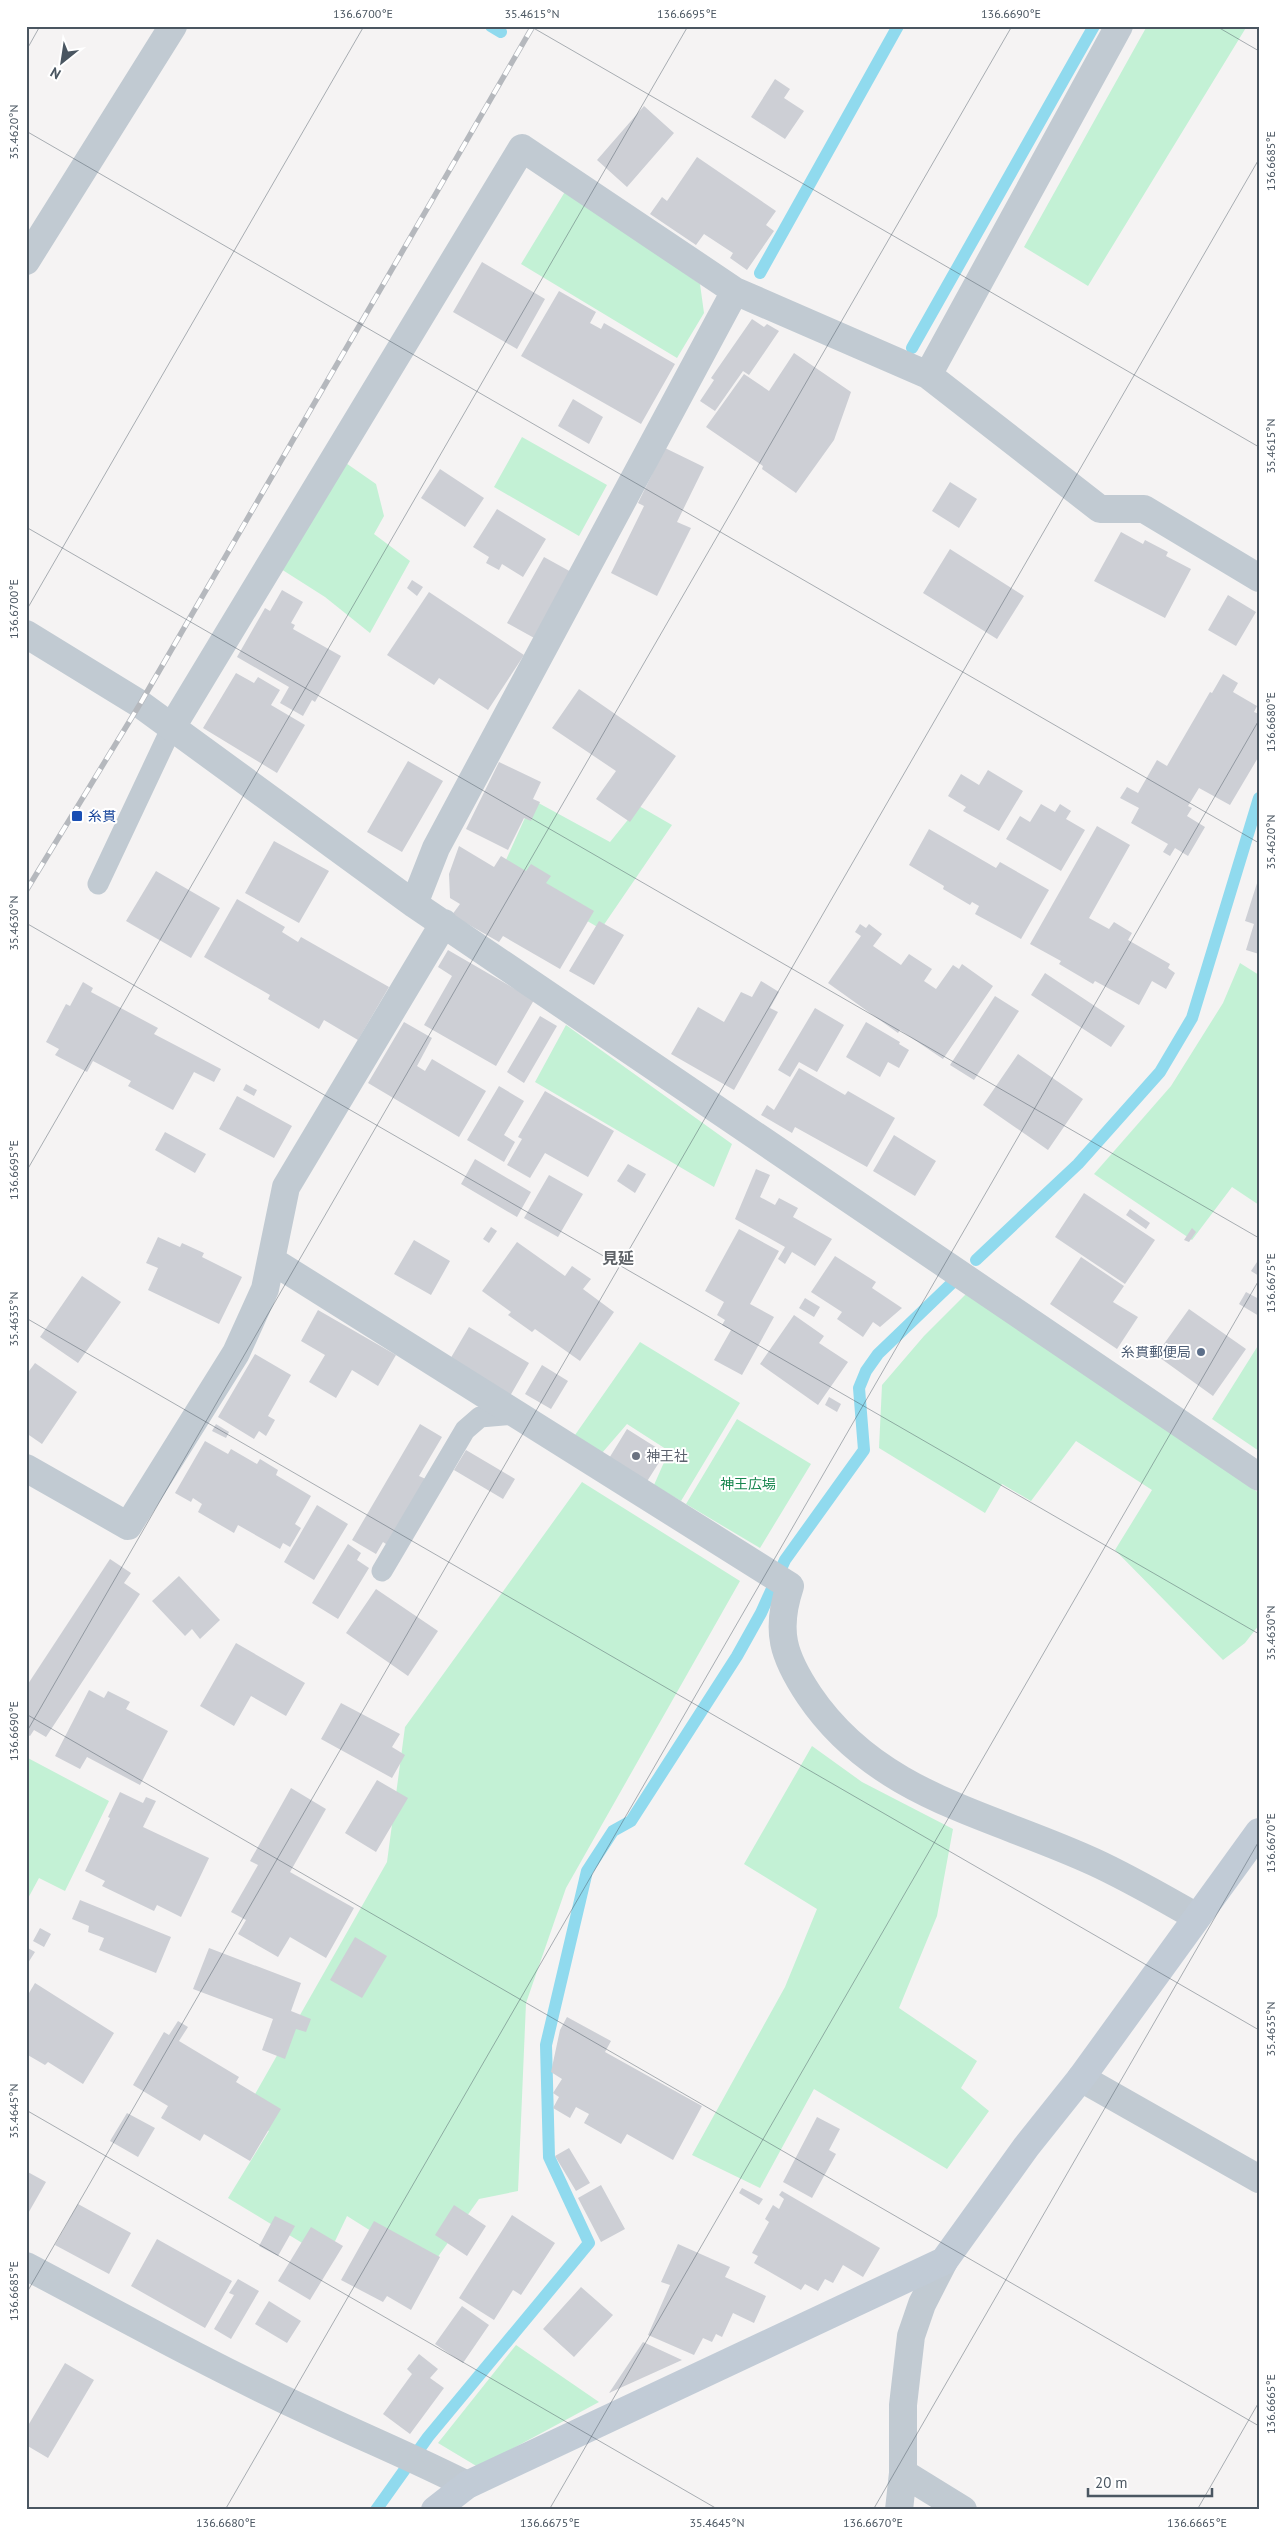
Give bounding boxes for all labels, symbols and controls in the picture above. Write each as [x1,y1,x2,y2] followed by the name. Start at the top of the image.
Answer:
[333,6,393,21] text: 136.6700°E
[505,6,559,21] text: 35.4615°N
[657,6,717,21] text: 136.6695°E
[981,6,1041,21] text: 136.6690°E
[38,38,88,88] north arrow
[47,63,64,83] text: N
[6,105,21,159] text: 35.4620°N
[1263,131,1278,191] text: 136.6685°E
[1263,419,1278,473] text: 35.4615°N
[6,579,21,639] text: 136.6700°E
[1263,692,1278,752] text: 136.6680°E
[88,807,116,825] place label: 糸貫
[70,809,84,823] marker: 糸貫
[1263,815,1278,869] text: 35.4620°N
[6,896,21,950] text: 35.4630°N
[6,1140,21,1200] text: 136.6695°E
[602,1248,634,1268] district label: 見延
[1263,1253,1278,1313] text: 136.6675°E
[6,1292,21,1346] text: 35.4635°N
[1121,1343,1191,1361] place label: 糸貫郵便局
[1195,1346,1207,1358] marker: 糸貫郵便局
[646,1447,688,1465] place label: 神王社
[630,1450,642,1462] marker: 神王社
[720,1475,776,1493] park label: 神王広場
[1263,1606,1278,1660] text: 35.4630°N
[6,1701,21,1761] text: 136.6690°E
[1263,1813,1278,1873] text: 136.6670°E
[1263,2002,1278,2056] text: 35.4635°N
[6,2084,21,2138] text: 35.4645°N
[6,2261,21,2321] text: 136.6685°E
[1263,2374,1278,2434] text: 136.6665°E
[1088,2466,1211,2498] scale bar
[1095,2473,1128,2492] text: 20 m
[196,2515,256,2530] text: 136.6680°E
[520,2515,580,2530] text: 136.6675°E
[690,2515,744,2530] text: 35.4645°N
[843,2515,903,2530] text: 136.6670°E
[1167,2515,1227,2530] text: 136.6665°E

